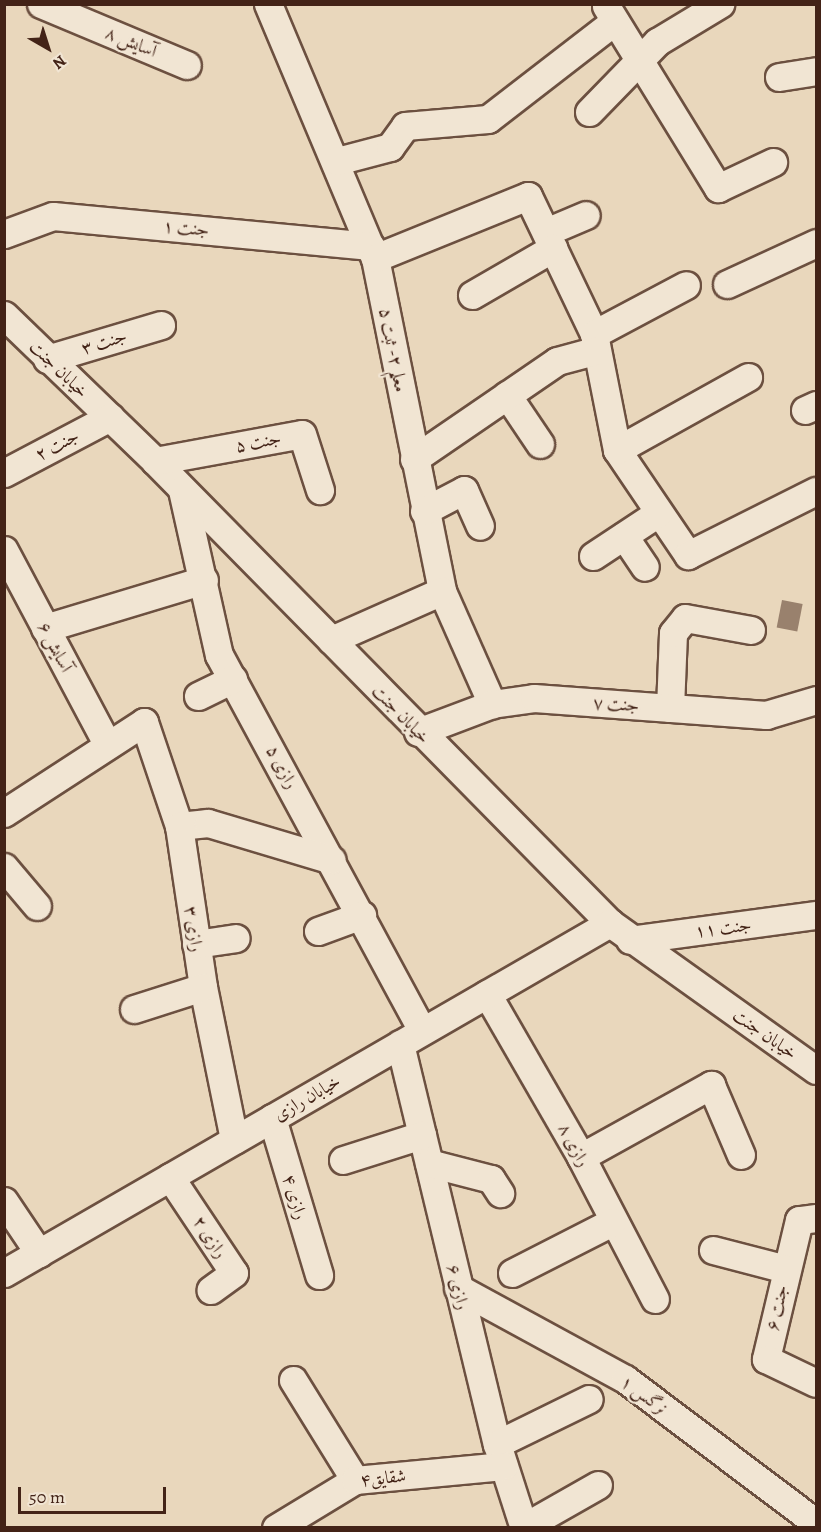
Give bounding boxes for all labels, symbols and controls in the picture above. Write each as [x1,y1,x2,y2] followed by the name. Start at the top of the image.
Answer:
[18,18,78,78] north arrow
[102,22,160,62] street label: آسایش ۸
[48,50,71,74] text: N
[162,215,210,241] street label: جنت ۱
[374,306,412,394] street label: معلم ۲- ثبت ۵
[79,325,129,359] street label: جنت ۳
[25,336,93,402] street label: خیابان جنت
[32,425,82,465] street label: جنت ۲
[233,427,283,457] street label: جنت ۵
[33,618,77,676] street label: آسایش ۶
[368,680,434,748] street label: خیابان جنت
[592,692,640,716] street label: جنت ۷
[261,742,303,792] street label: رازی ۵
[180,905,208,953] street label: رازی ۳
[694,914,752,942] street label: جنت ۱۱
[729,1004,801,1064] street label: خیابان جنت
[270,1070,344,1126] street label: خیابان رازی
[553,1120,595,1170] street label: رازی ۸
[278,1172,312,1222] street label: رازی ۴
[188,1212,232,1262] street label: رازی ۲
[442,1262,474,1312] street label: رازی ۶
[762,1283,792,1333] street label: جنت ۶
[616,1371,672,1419] street label: نرگس ۱
[359,1465,407,1491] street label: شقایق۴
[21,1475,170,1513] scale bar
[29,1485,65,1509] text: 50 m

